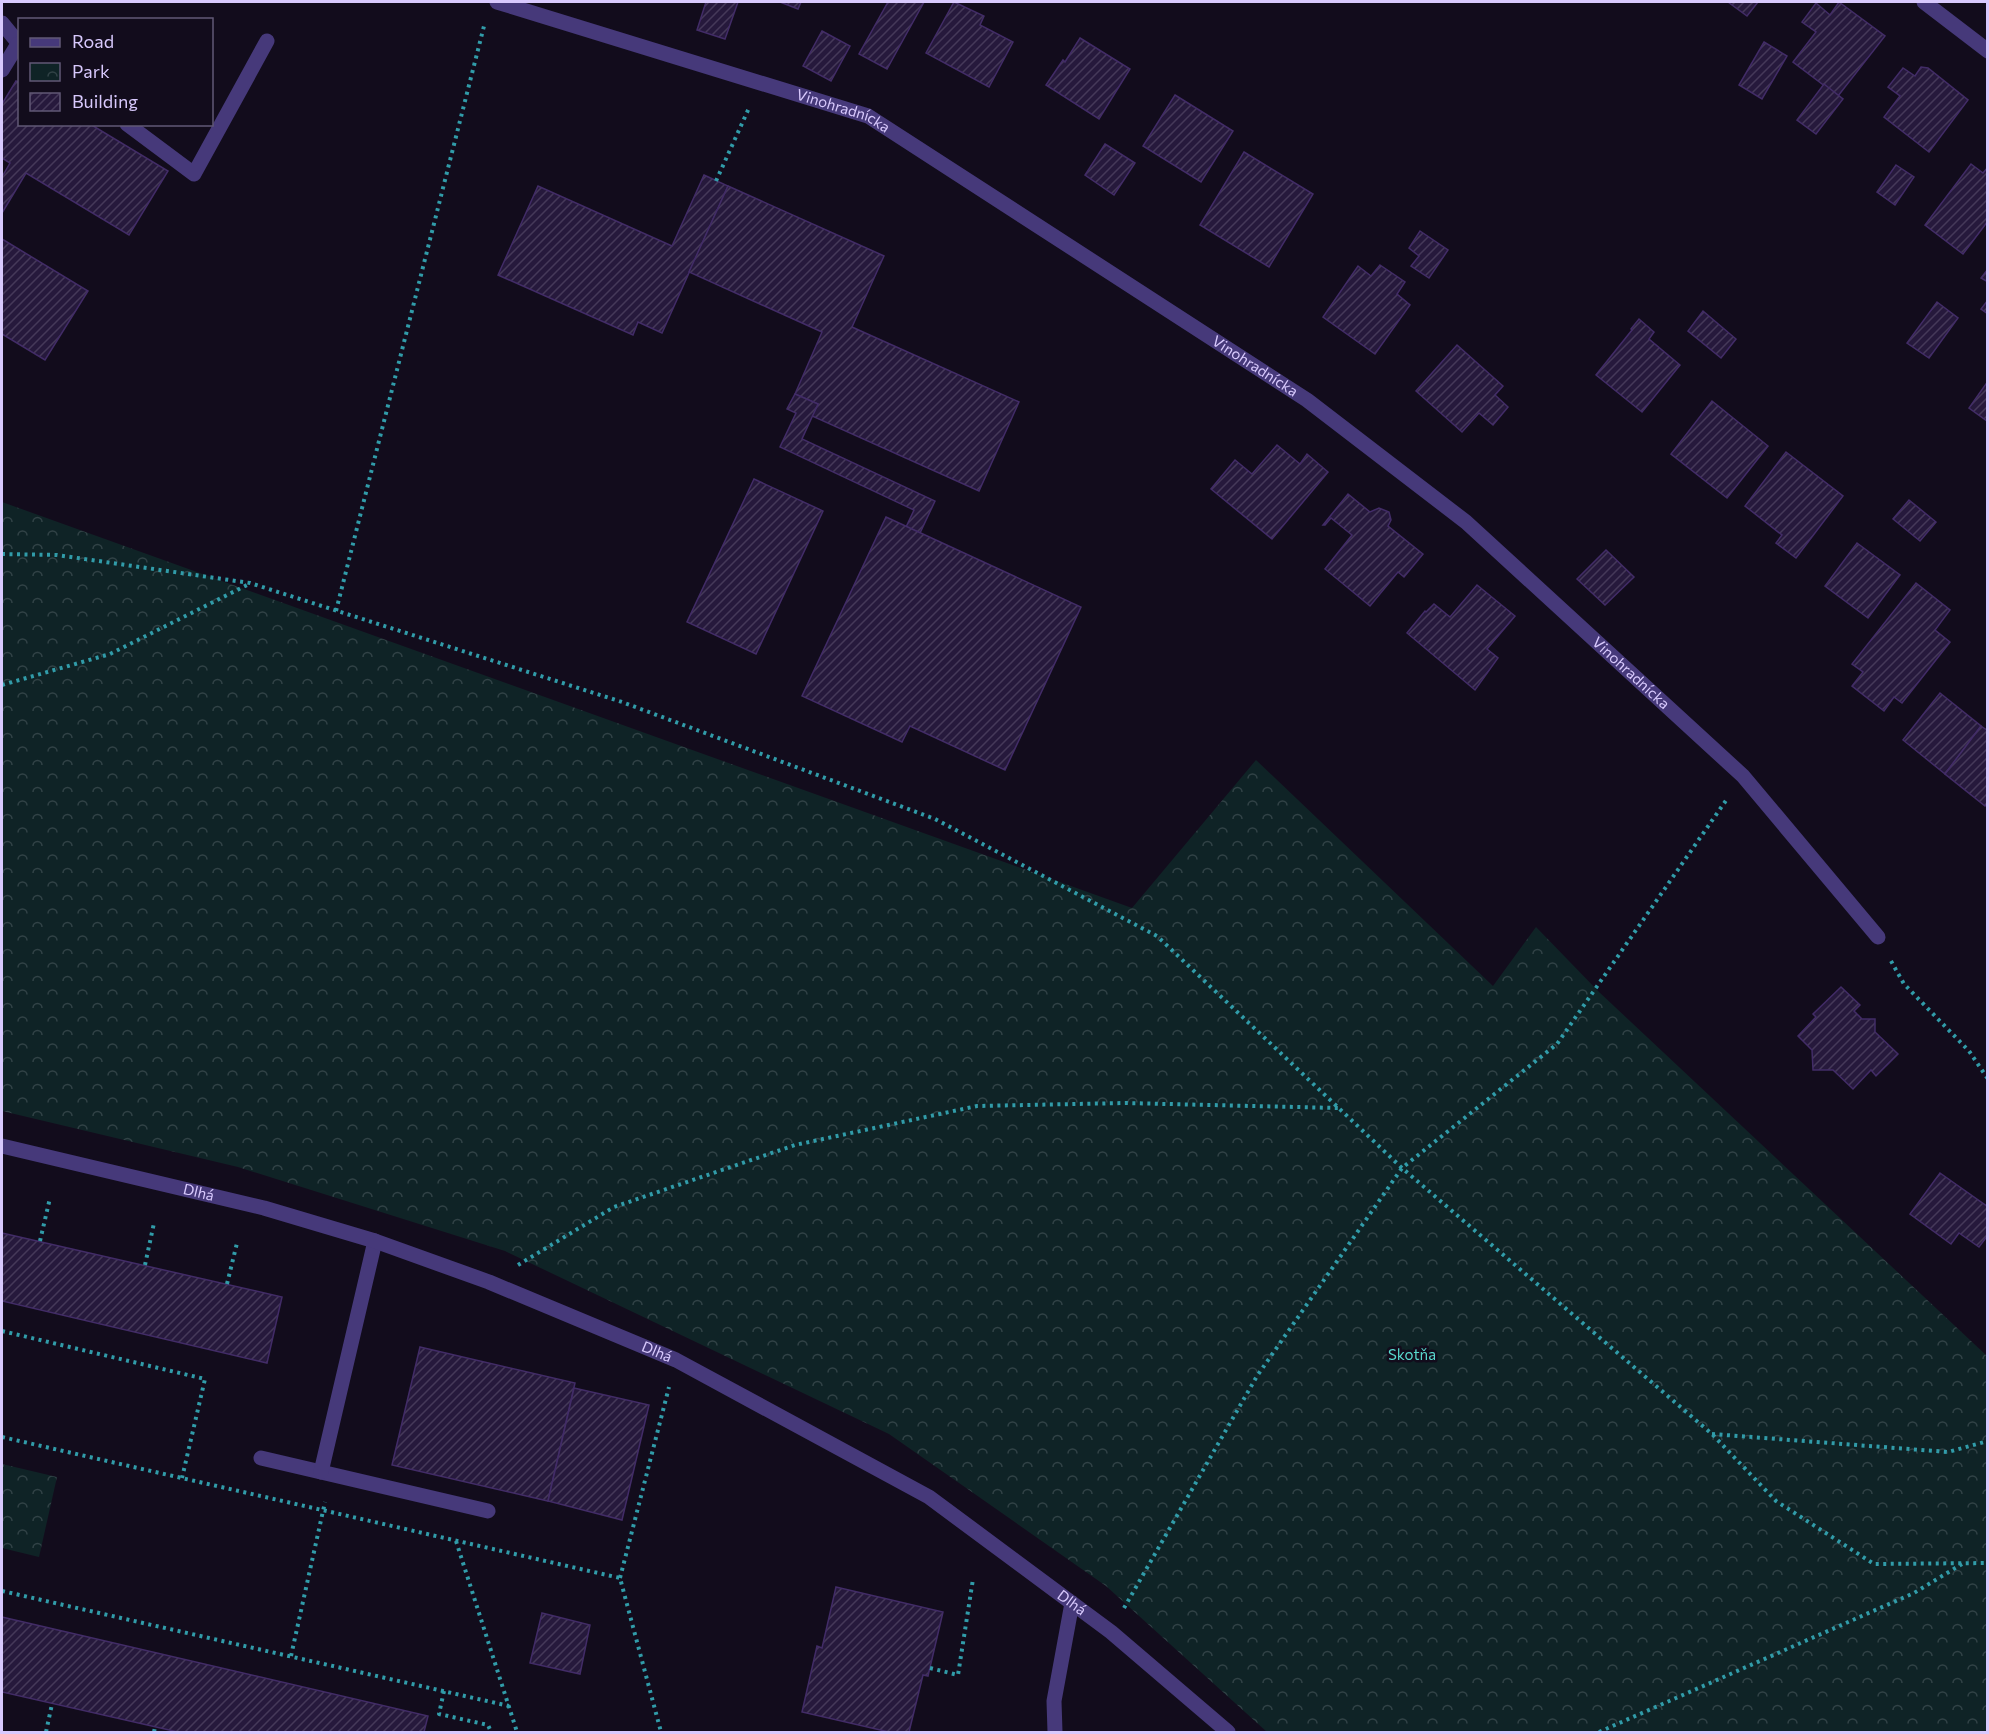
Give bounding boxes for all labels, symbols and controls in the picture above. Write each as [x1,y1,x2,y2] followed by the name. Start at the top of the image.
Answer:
[18,18,213,126] legend
[72,30,114,52] text: Road
[72,60,110,82] text: Park
[795,85,894,136] street label: Vinohradnícka
[72,90,138,112] text: Building
[1209,331,1302,400] street label: Vinohradnícka
[1589,632,1674,712] street label: Vinohradnícka
[182,1179,216,1204] street label: Dlhá
[639,1337,675,1365] street label: Dlhá
[1388,1345,1436,1363] park label: Skotňa
[1054,1585,1090,1618] street label: Dlhá

